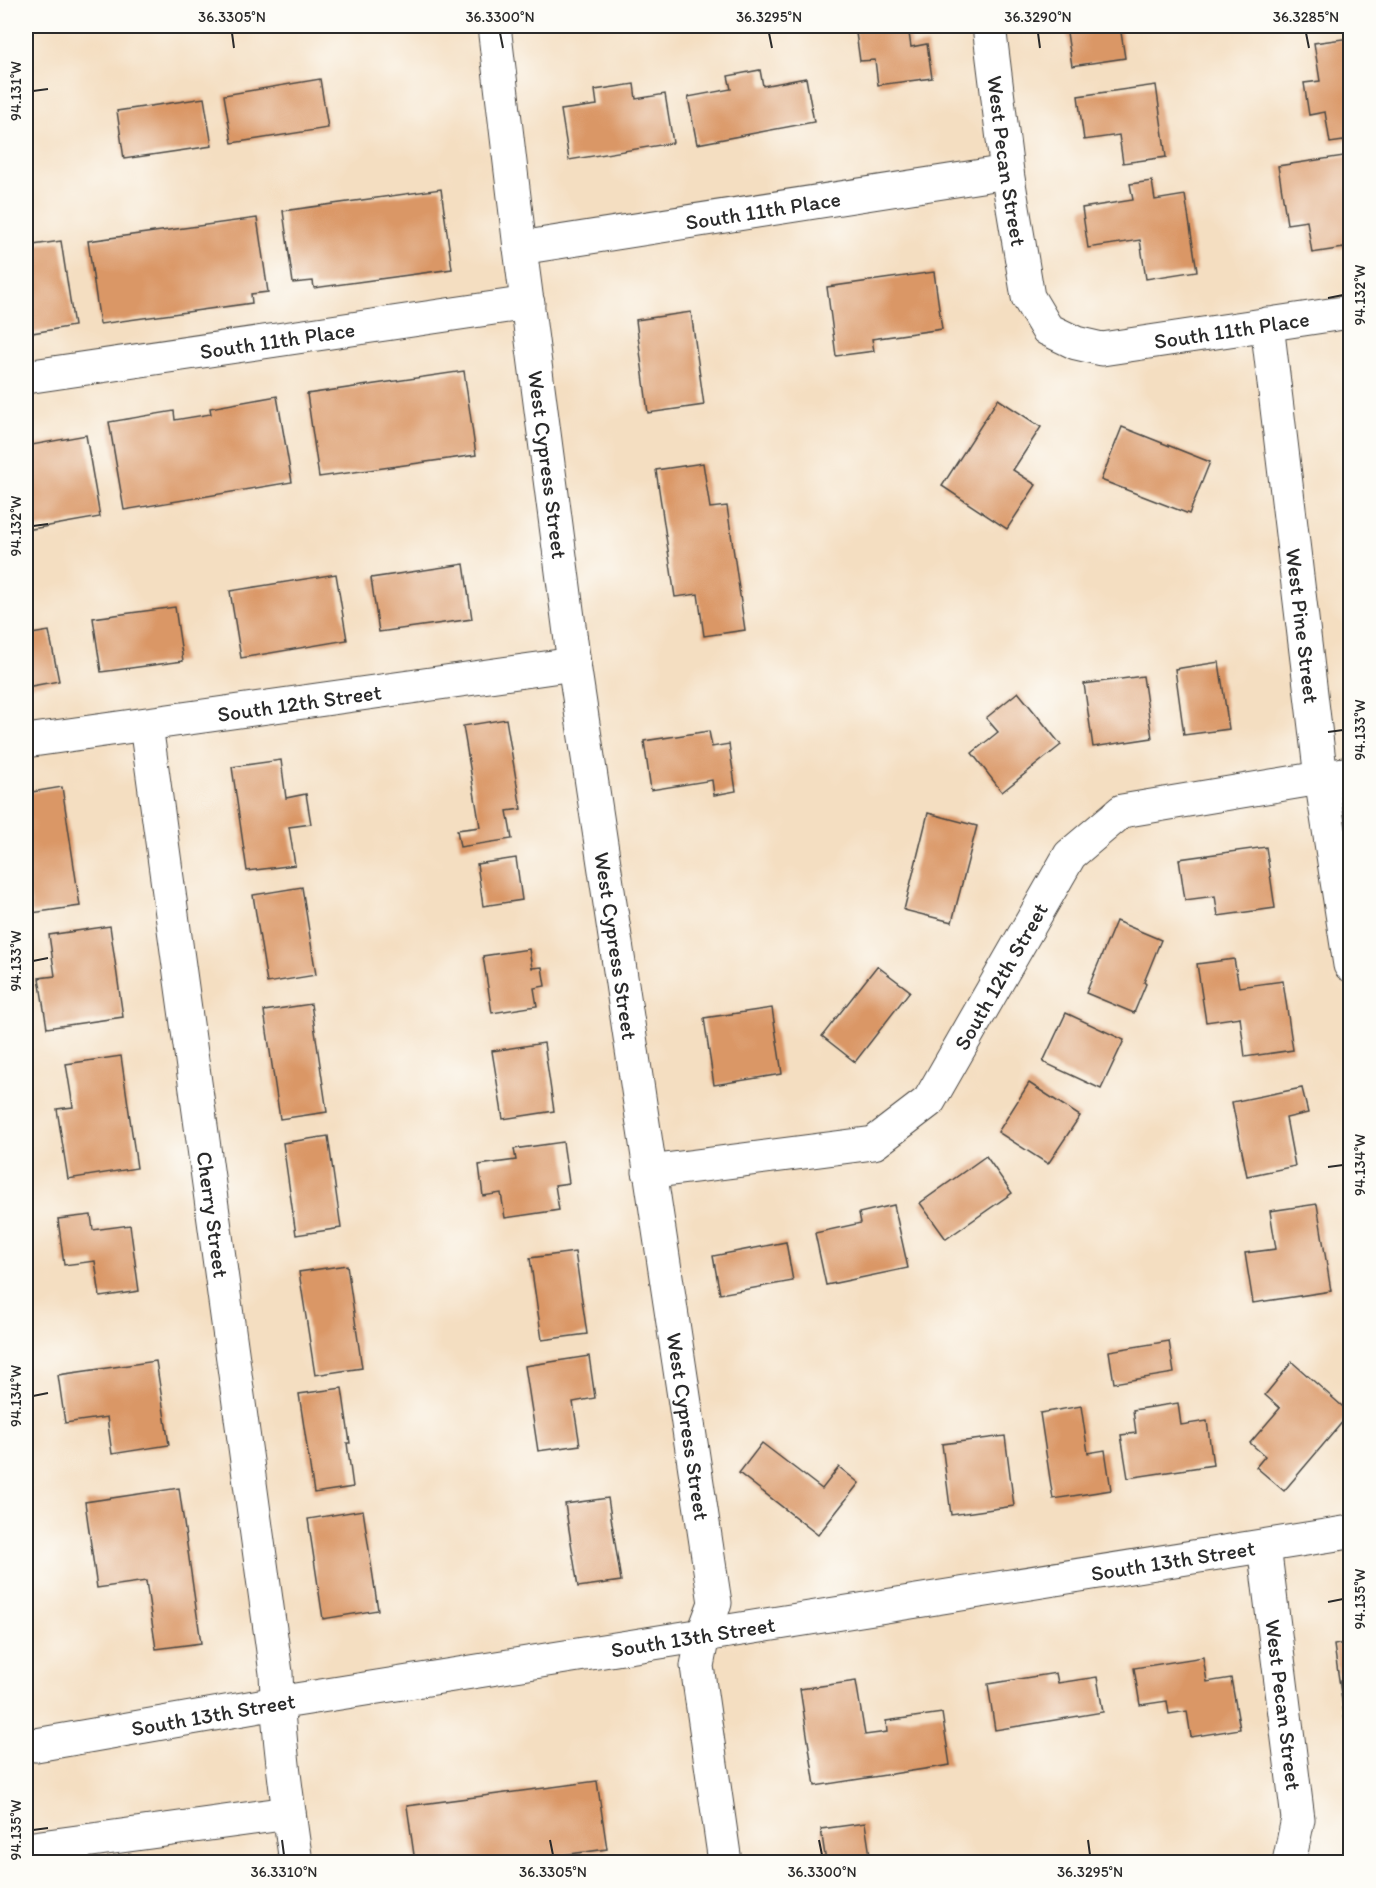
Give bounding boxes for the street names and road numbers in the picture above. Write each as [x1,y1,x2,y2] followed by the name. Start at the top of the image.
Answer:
[981,74,1032,248] street label: West Pecan Street
[684,185,843,236] street label: South 11th Place
[1152,305,1311,355] street label: South 11th Place
[198,316,357,365] street label: South 11th Place
[522,369,573,561] street label: West Cypress Street
[1280,547,1325,705] street label: West Pine Street
[216,678,383,728] street label: South 12th Street
[588,850,643,1042] street label: West Cypress Street
[948,898,1054,1055] street label: South 12th Street
[191,1150,235,1279] street label: Cherry Street
[661,1331,715,1522] street label: West Cypress Street
[1089,1534,1257,1587] street label: South 13th Street
[609,1611,777,1664] street label: South 13th Street
[1259,1618,1307,1792] street label: West Pecan Street
[129,1687,297,1742] street label: South 13th Street

